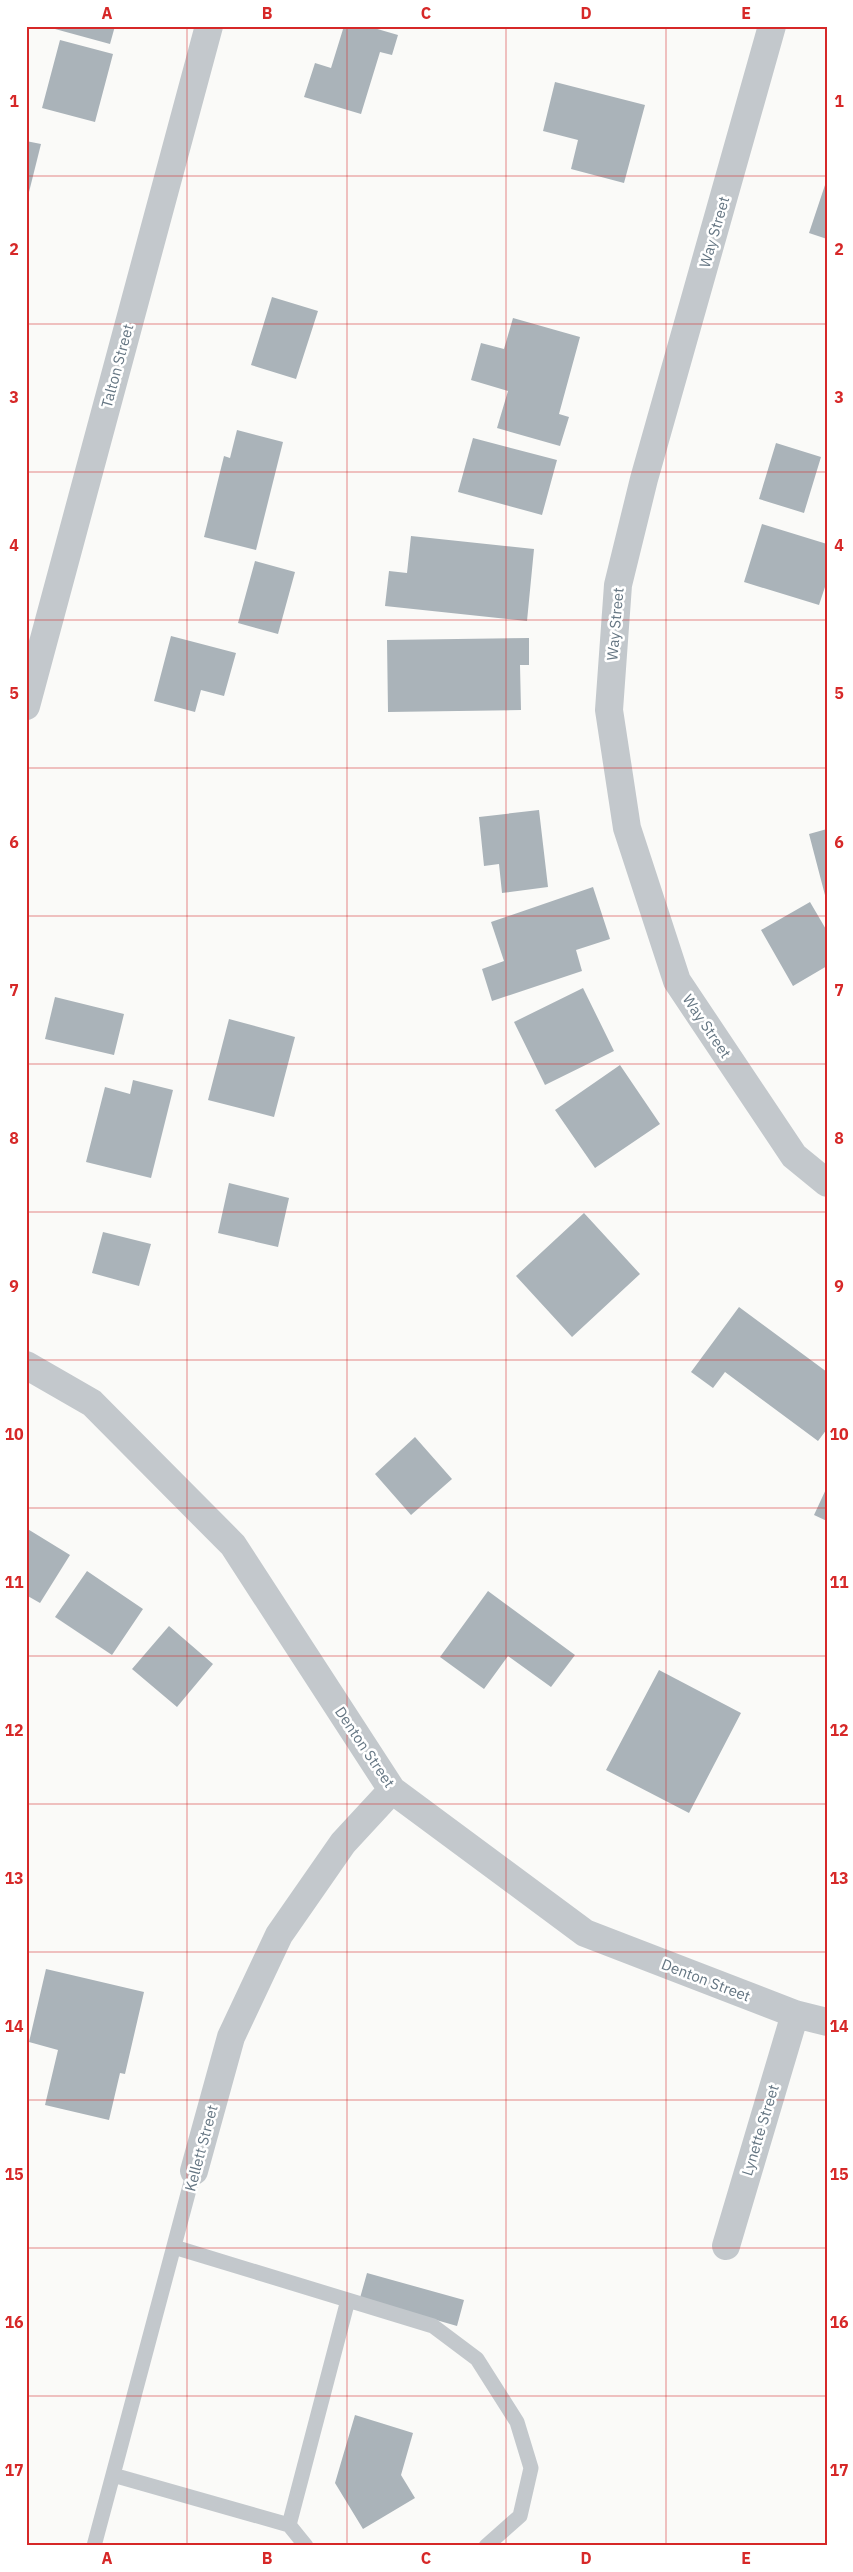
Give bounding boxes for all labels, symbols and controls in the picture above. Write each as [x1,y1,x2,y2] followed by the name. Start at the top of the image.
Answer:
[102,3,113,23] text: A
[262,3,273,23] text: B
[421,3,431,23] text: C
[580,3,592,23] text: D
[741,3,751,23] text: E
[9,91,19,111] text: 1
[834,91,844,111] text: 1
[695,194,733,270] street label: Way Street
[9,239,19,259] text: 2
[834,239,844,259] text: 2
[97,322,137,410] street label: Talton Street
[9,387,19,407] text: 3
[834,387,844,407] text: 3
[9,535,19,555] text: 4
[834,535,844,555] text: 4
[602,587,628,661] street label: Way Street
[9,683,19,703] text: 5
[834,683,844,703] text: 5
[9,832,19,852] text: 6
[834,832,844,852] text: 6
[9,980,19,1000] text: 7
[834,980,844,1000] text: 7
[679,990,735,1062] street label: Way Street
[9,1128,19,1148] text: 8
[834,1128,844,1148] text: 8
[9,1276,19,1296] text: 9
[834,1276,844,1296] text: 9
[4,1424,24,1444] text: 10
[829,1424,849,1444] text: 10
[4,1572,24,1592] text: 11
[829,1572,849,1592] text: 11
[331,1703,399,1791] street label: Denton Street
[4,1720,24,1740] text: 12
[829,1720,849,1740] text: 12
[4,1868,24,1888] text: 13
[829,1868,849,1888] text: 13
[659,1954,753,2006] street label: Denton Street
[4,2016,24,2036] text: 14
[829,2016,849,2036] text: 14
[737,2082,783,2178] street label: Lynette Street
[180,2103,222,2193] street label: Kellett Street
[4,2164,24,2184] text: 15
[829,2164,849,2184] text: 15
[4,2312,24,2332] text: 16
[829,2312,849,2332] text: 16
[4,2460,24,2480] text: 17
[829,2460,849,2480] text: 17
[102,2548,113,2568] text: A
[262,2548,273,2568] text: B
[421,2548,431,2568] text: C
[580,2548,592,2568] text: D
[741,2548,751,2568] text: E

